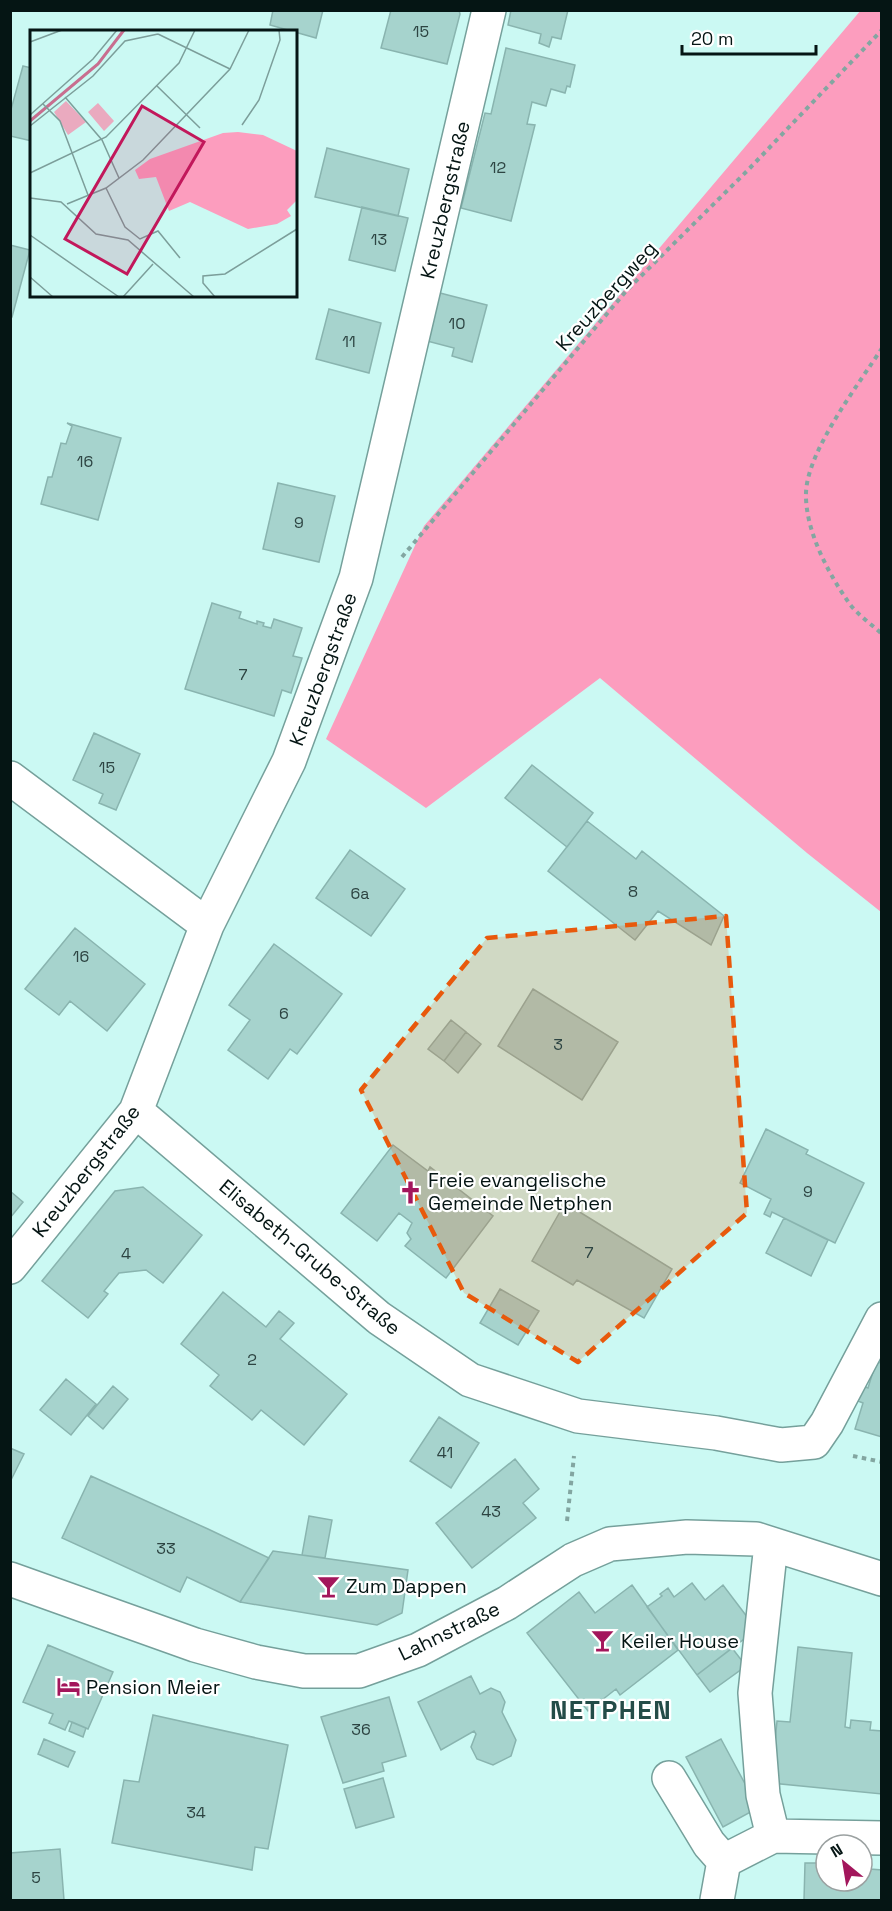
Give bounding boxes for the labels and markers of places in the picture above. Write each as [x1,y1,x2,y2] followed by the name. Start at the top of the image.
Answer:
[428,1167,612,1216] place label: Freie evangelische Gemeinde Netphen
[397,1179,423,1205] church icon: Freie evangelische Gemeinde Netphen
[315,1573,341,1599] bar icon: Zum Dappen
[346,1573,467,1599] place label: Zum Dappen
[590,1628,616,1654] bar icon: Keiler House
[621,1628,739,1654] place label: Keiler House
[55,1674,81,1700] hotel icon: Pension Meier
[86,1674,220,1700] place label: Pension Meier

